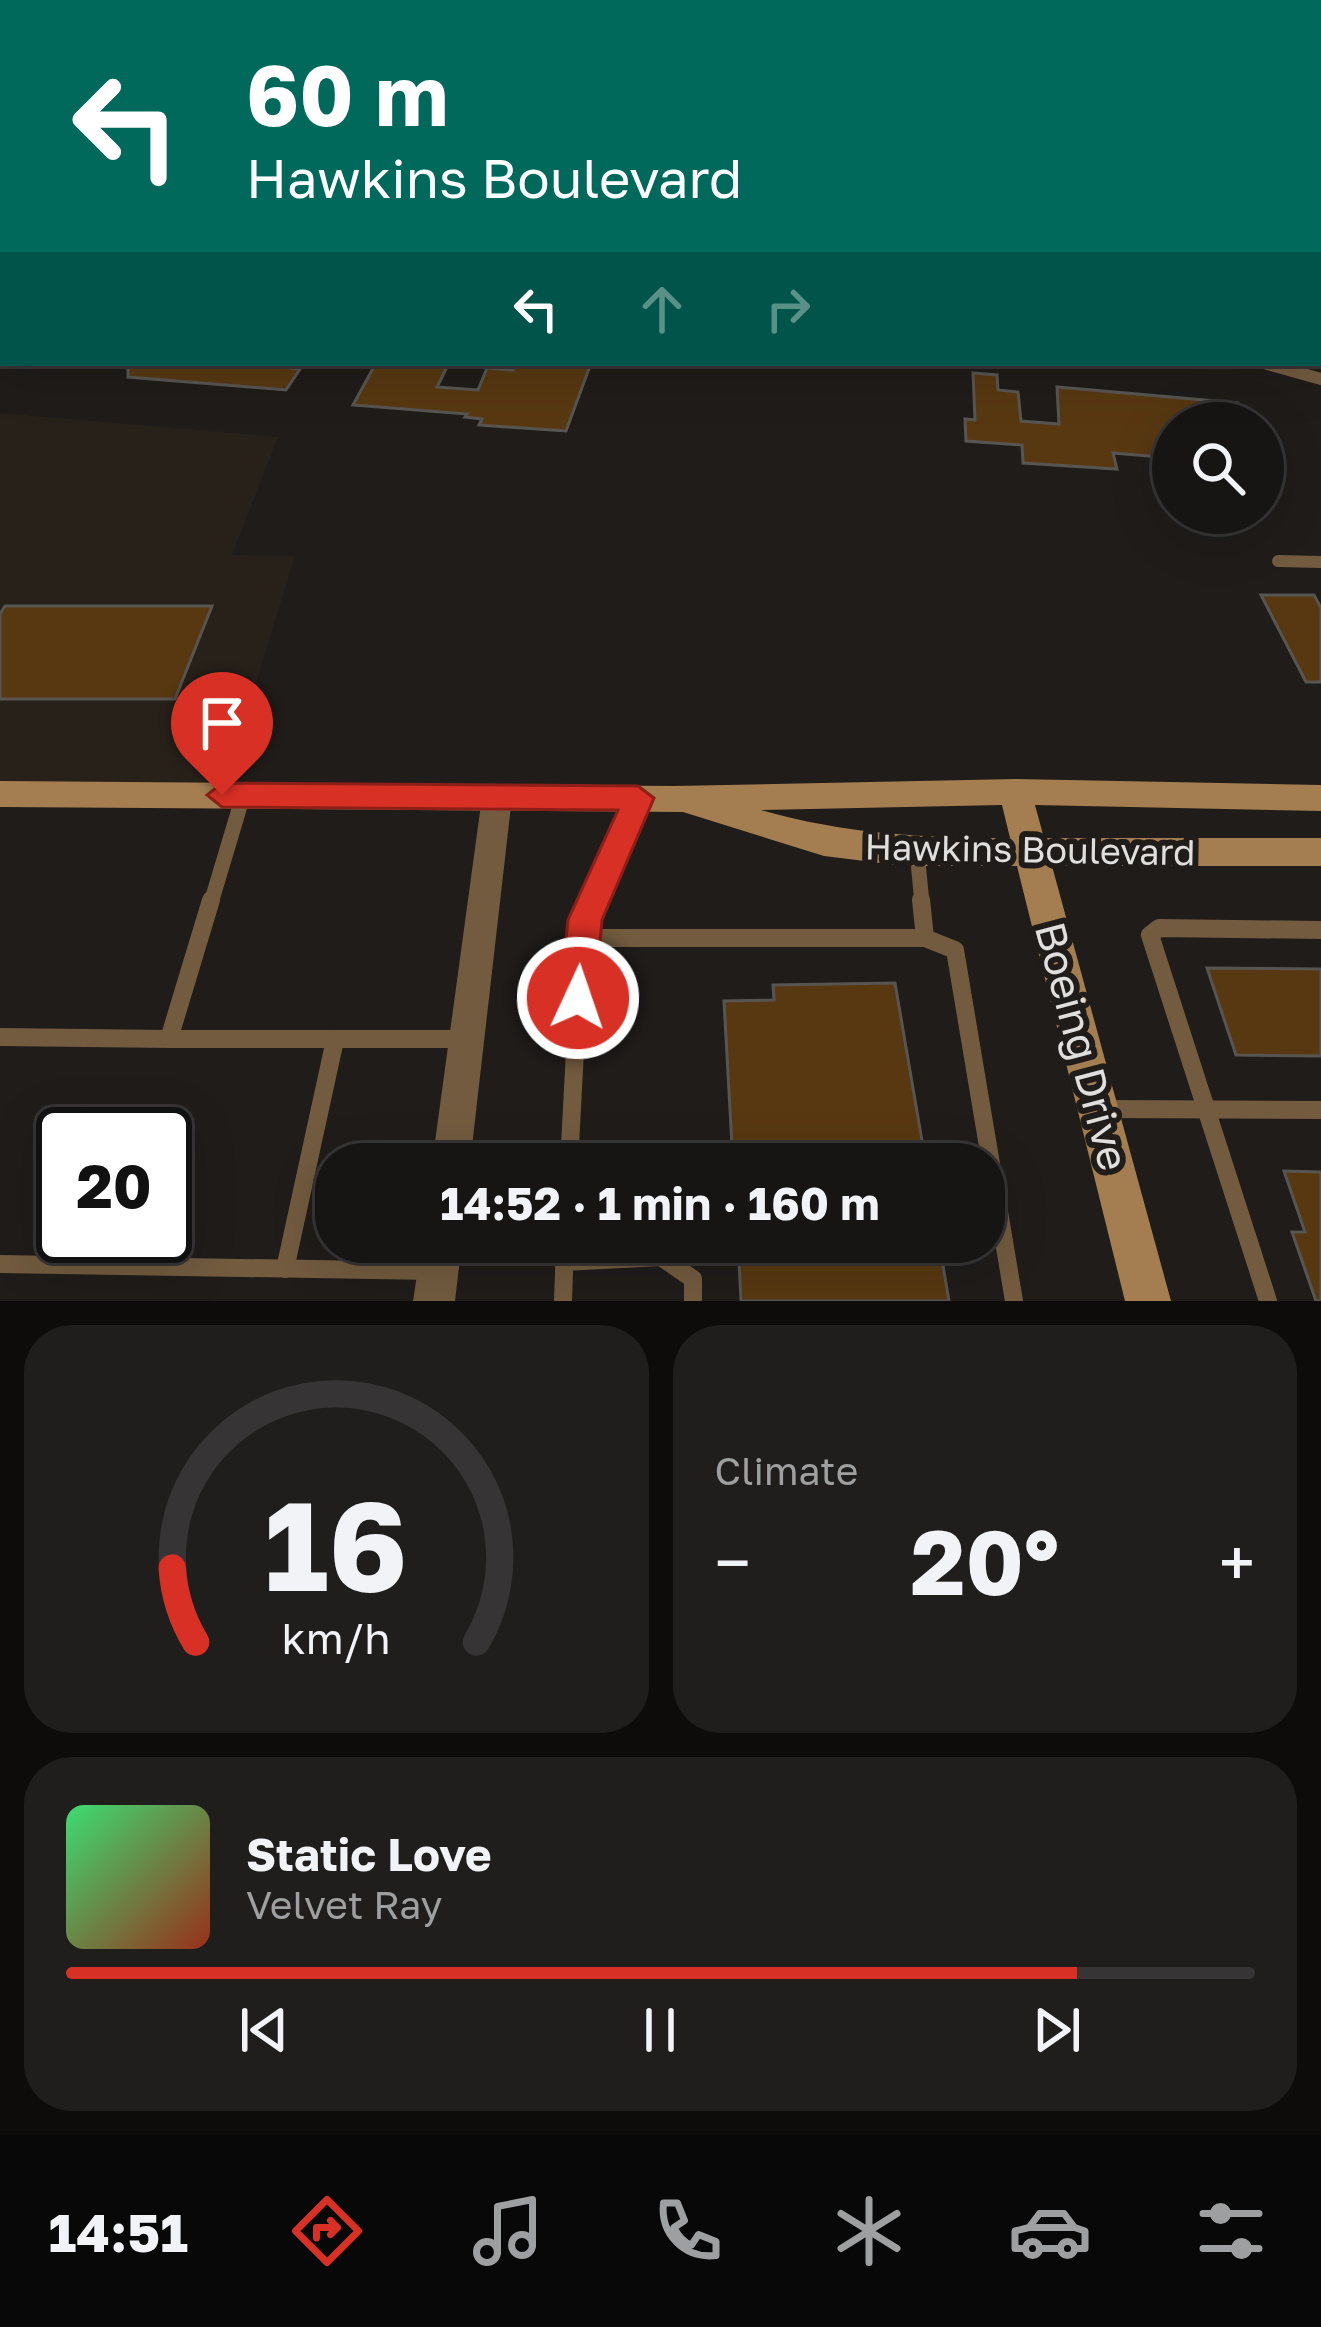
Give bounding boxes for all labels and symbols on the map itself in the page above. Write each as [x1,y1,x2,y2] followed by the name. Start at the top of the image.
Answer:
[171,672,273,795] pin
[864,825,1196,873] street label: Hawkins Boulevard
[1026,916,1140,1176] street label: Boeing Drive
[515,935,641,1061] position arrow
[36,1107,192,1263] speed limit sign: 20

